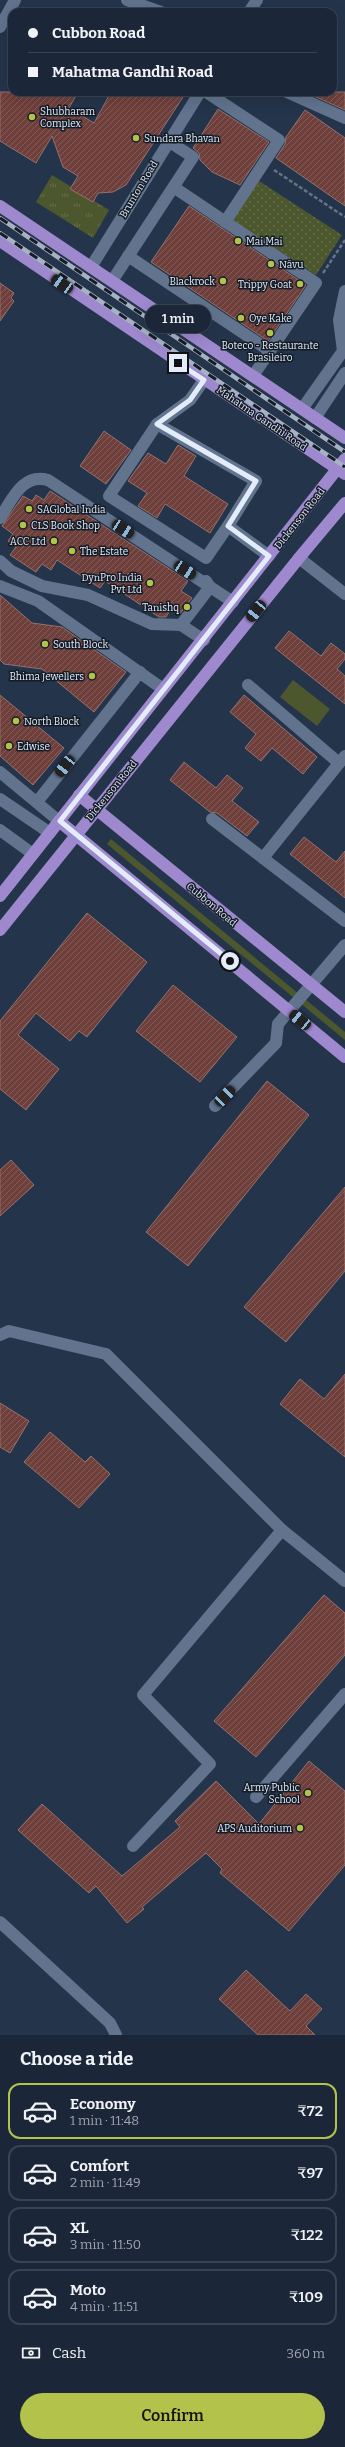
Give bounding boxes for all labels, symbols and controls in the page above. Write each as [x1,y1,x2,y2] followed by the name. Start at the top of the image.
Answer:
[52,24,145,42] text: Cubbon Road
[52,63,213,81] text: Mahatma Gandhi Road
[40,106,95,130] place label: Shubharam Complex
[27,112,37,122] marker: Shubharam Complex
[131,133,141,143] marker: Sundara Bhavan
[144,133,220,145] place label: Sundara Bhavan
[117,159,161,220] street label: Brunton Road
[233,236,243,246] marker: Mai Mai
[246,236,282,248] place label: Mai Mai
[266,259,276,269] marker: Nāvu
[279,259,304,271] place label: Nāvu
[49,272,75,296] car
[169,276,215,288] place label: Blackrock
[218,276,228,286] marker: Blackrock
[238,279,292,291] place label: Trippy Goat
[295,279,305,289] marker: Trippy Goat
[145,305,211,333] callout: 1 min
[162,311,194,326] text: 1 min
[236,313,246,323] marker: Oye Kake
[249,313,292,325] place label: Oye Kake
[265,328,275,338] marker: Boteco - Restaurante Brasileiro
[222,340,318,364] place label: Boteco - Restaurante Brasileiro
[169,354,187,372] route end
[214,384,309,454] street label: Mahatma Gandhi Road
[272,486,327,552] street label: Dickenson Road
[24,504,34,514] marker: SAGlobal India
[37,504,106,516] place label: SAGlobal India
[110,517,136,541] car
[18,520,28,530] marker: CLS Book Shop
[31,520,100,532] place label: CLS Book Shop
[10,536,46,548] place label: ACC Ltd
[49,536,59,546] marker: ACC Ltd
[67,546,77,556] marker: The Estate
[80,546,128,558] place label: The Estate
[172,558,198,582] car
[82,572,143,596] place label: DynPro India Pvt Ltd
[145,578,155,588] marker: DynPro India Pvt Ltd
[244,598,268,624] car
[142,602,179,614] place label: Tanishq
[182,602,192,612] marker: Tanishq
[40,639,50,649] marker: South Block
[53,639,108,651] place label: South Block
[9,671,84,683] place label: Bhima Jewellers
[87,671,97,681] marker: Bhima Jewellers
[11,716,21,726] marker: North Block
[24,716,80,728] place label: North Block
[4,741,14,751] marker: Edwise
[17,741,50,753] place label: Edwise
[53,753,77,779] car
[84,758,140,823] street label: Dickenson Road
[184,880,239,929] street label: Cubbon Road
[221,952,239,970] route start
[287,1008,313,1032] car
[212,1083,238,1109] car
[243,1782,300,1806] place label: Army Public School
[303,1788,313,1798] marker: Army Public School
[217,1823,292,1835] place label: APS Auditorium
[295,1823,305,1833] marker: APS Auditorium
[20,2048,133,2070] text: Choose a ride
[22,2093,58,2129] icon: car
[70,2095,136,2113] text: Economy
[297,2102,323,2120] text: ₹72
[70,2113,139,2128] text: 1 min · 11:48
[22,2155,58,2191] icon: car
[70,2157,129,2175] text: Comfort
[297,2164,323,2182] text: ₹97
[70,2175,141,2190] text: 2 min · 11:49
[22,2217,58,2253] icon: car
[70,2219,89,2237] text: XL
[290,2226,323,2244] text: ₹122
[70,2237,141,2252] text: 3 min · 11:50
[22,2279,58,2315] icon: car
[70,2281,106,2299] text: Moto
[289,2288,323,2306] text: ₹109
[70,2299,138,2314] text: 4 min · 11:51
[20,2342,42,2364] icon: cash
[52,2344,86,2362] text: Cash
[287,2346,325,2361] text: 360 m
[20,2393,325,2439] button: Confirm

